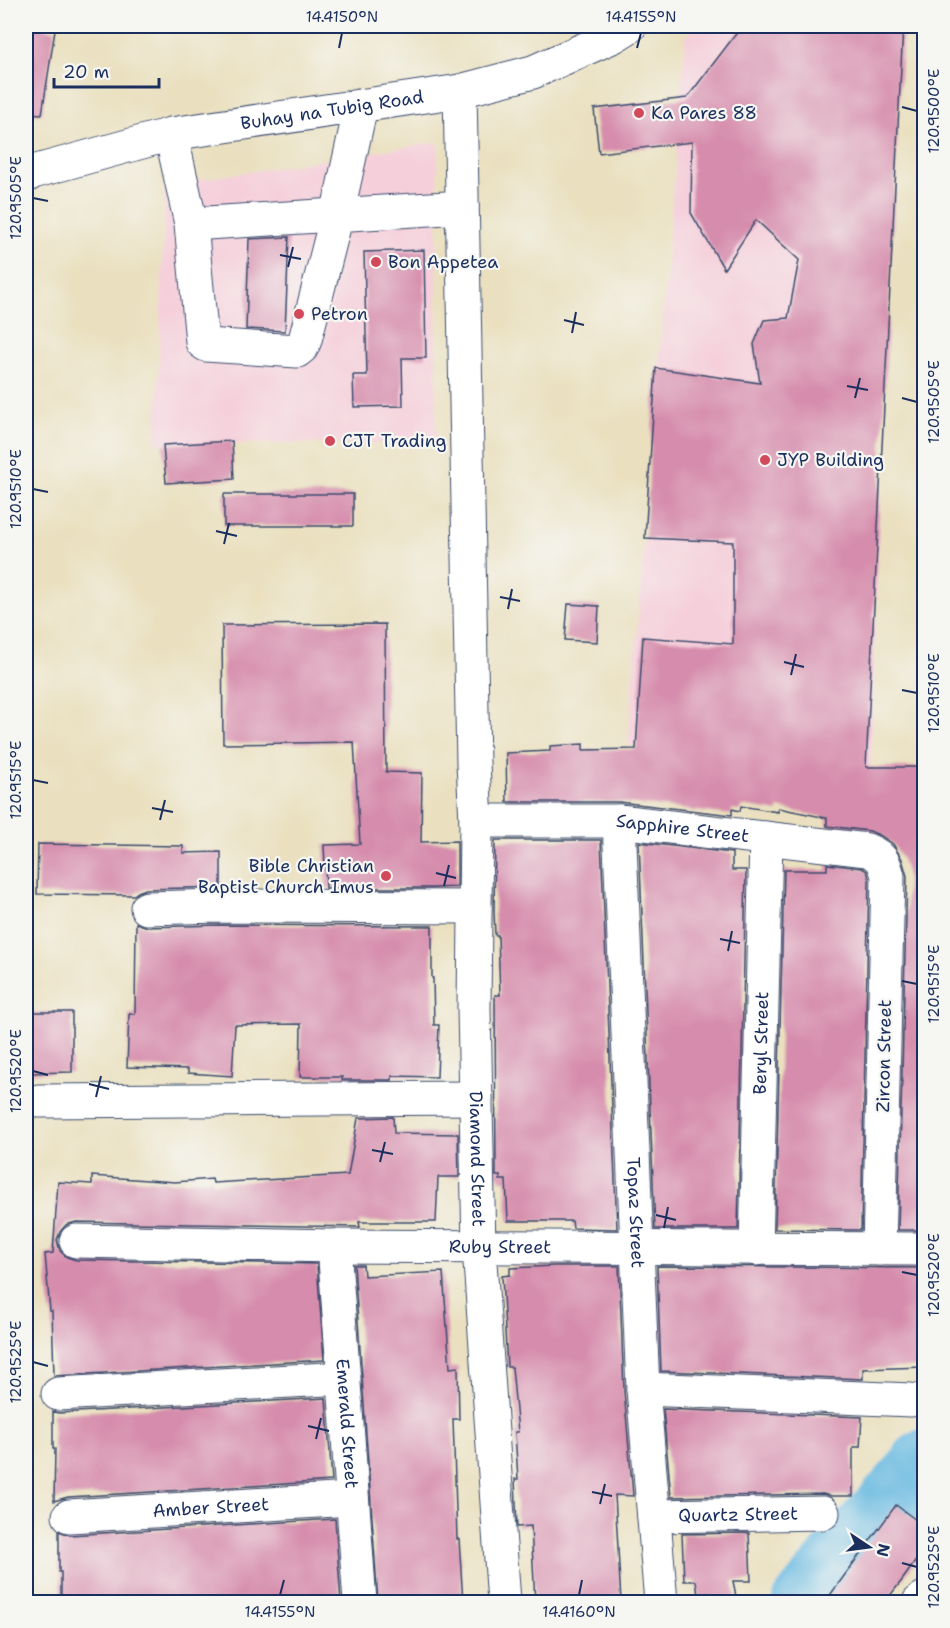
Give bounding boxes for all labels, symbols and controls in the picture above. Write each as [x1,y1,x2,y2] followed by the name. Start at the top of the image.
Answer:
[306,7,378,27] text: 14.4150°N
[606,7,676,27] text: 14.4155°N
[54,51,159,89] scale bar
[63,60,109,84] text: 20 m
[924,69,944,153] text: 120.9500°E
[239,85,425,136] street label: Buhay na Tubig Road
[651,101,757,125] place label: Ka Pares 88
[632,106,646,120] marker: Ka Pares 88
[6,156,26,240] text: 120.9505°E
[388,250,498,274] place label: Bon Appetea
[369,255,383,269] marker: Bon Appetea
[311,302,368,326] place label: Petron
[292,307,306,321] marker: Petron
[924,360,944,444] text: 120.9505°E
[342,429,447,453] place label: CJT Trading
[323,434,337,448] marker: CJT Trading
[777,448,884,472] place label: JYP Building
[6,449,26,529] text: 120.9510°E
[758,453,772,467] marker: JYP Building
[924,653,944,733] text: 120.9510°E
[6,741,26,819] text: 120.9515°E
[615,809,751,848] street label: Sapphire Street
[198,854,374,899] place label: Bible Christian Baptist Church Imus
[379,869,393,883] marker: Bible Christian Baptist Church Imus
[924,945,944,1023] text: 120.9515°E
[748,991,774,1095] street label: Beryl Street
[871,999,897,1113] street label: Zircon Street
[6,1029,26,1113] text: 120.9520°E
[464,1091,491,1227] street label: Diamond Street
[621,1157,650,1269] street label: Topaz Street
[924,1233,944,1317] text: 120.9520°E
[449,1235,551,1259] street label: Ruby Street
[6,1321,26,1403] text: 120.9525°E
[330,1358,364,1489] street label: Emerald Street
[152,1492,270,1523] street label: Amber Street
[678,1501,798,1528] street label: Quartz Street
[839,1517,899,1577] north arrow
[924,1526,944,1608] text: 120.9525°E
[871,1542,895,1559] text: N
[245,1602,315,1622] text: 14.4155°N
[542,1602,616,1622] text: 14.4160°N

